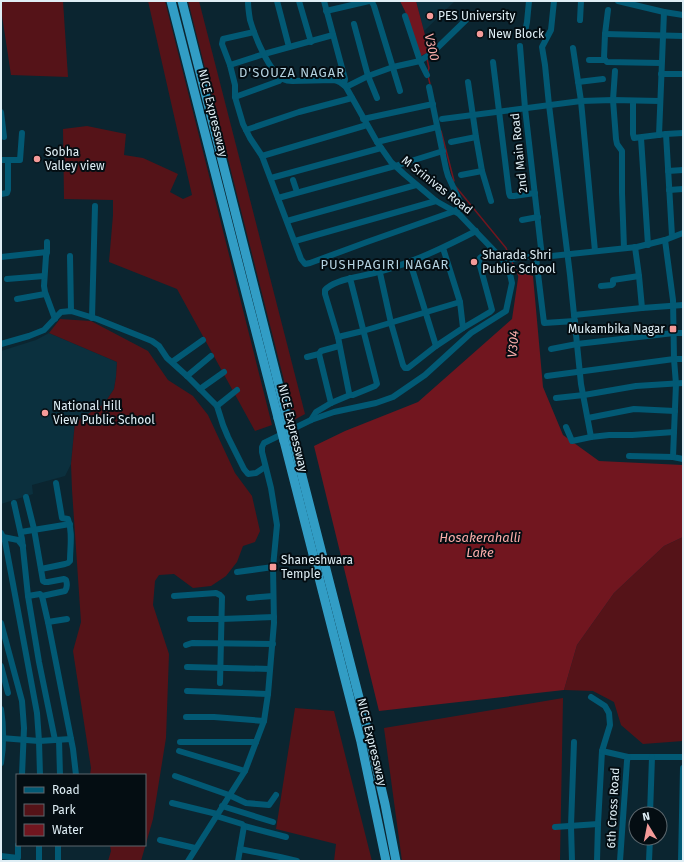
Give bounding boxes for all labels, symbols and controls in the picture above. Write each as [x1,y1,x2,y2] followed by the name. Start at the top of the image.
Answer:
[438,9,515,23] place label: PES University
[425,11,435,21] marker: PES University
[488,27,545,41] place label: New Block
[475,29,485,39] marker: New Block
[422,32,442,62] water label: V300
[239,65,345,80] district label: D'SOUZA NAGAR
[195,68,231,158] street label: NICE Expressway
[508,112,530,194] street label: 2nd Main Road
[45,145,105,173] place label: Sobha Valley view
[399,153,475,217] street label: M Srinivas Road
[32,154,42,164] marker: Sobha Valley view
[482,248,556,276] place label: Sharada Shri Public School
[321,257,449,272] district label: PUSHPAGIRI NAGAR
[469,257,479,267] marker: Sharada Shri Public School
[568,322,665,336] place label: Mukambika Nagar
[668,324,678,334] marker: Mukambika Nagar
[504,329,522,358] water label: V304
[275,383,311,473] street label: NICE Expressway
[53,399,155,427] place label: National Hill View Public School
[40,408,50,418] marker: National Hill View Public School
[439,530,521,560] water label: Hosakerahalli Lake
[281,553,353,581] place label: Shaneshwara Temple
[268,562,278,572] marker: Shaneshwara Temple
[354,697,390,787] street label: NICE Expressway
[604,767,622,849] street label: 6th Cross Road
[16,774,146,846] legend
[52,783,80,797] text: Road
[52,803,76,817] text: Park
[628,806,668,846] north arrow
[642,810,651,824] text: N
[52,823,84,837] text: Water

